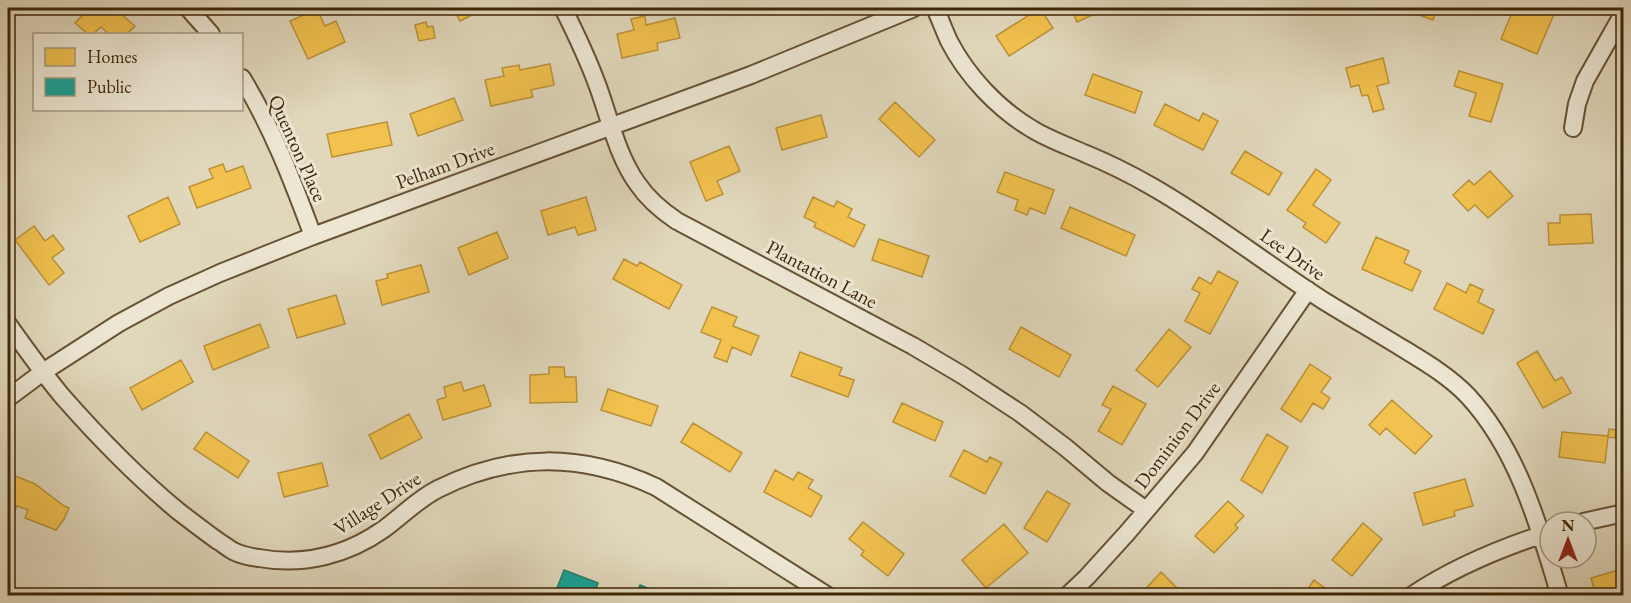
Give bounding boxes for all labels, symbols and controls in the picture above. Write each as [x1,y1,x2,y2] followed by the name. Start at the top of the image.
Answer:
[33,33,243,111] legend
[87,45,138,68] text: Homes
[87,75,131,98] text: Public
[263,91,333,206] street label: Quenton Place
[392,135,498,195] street label: Pelham Drive
[1255,222,1331,286] street label: Lee Drive
[762,234,882,314] street label: Plantation Lane
[1128,376,1226,494] street label: Dominion Drive
[329,465,426,541] street label: Village Drive
[1538,510,1598,570] north arrow
[1562,515,1575,536] text: N

